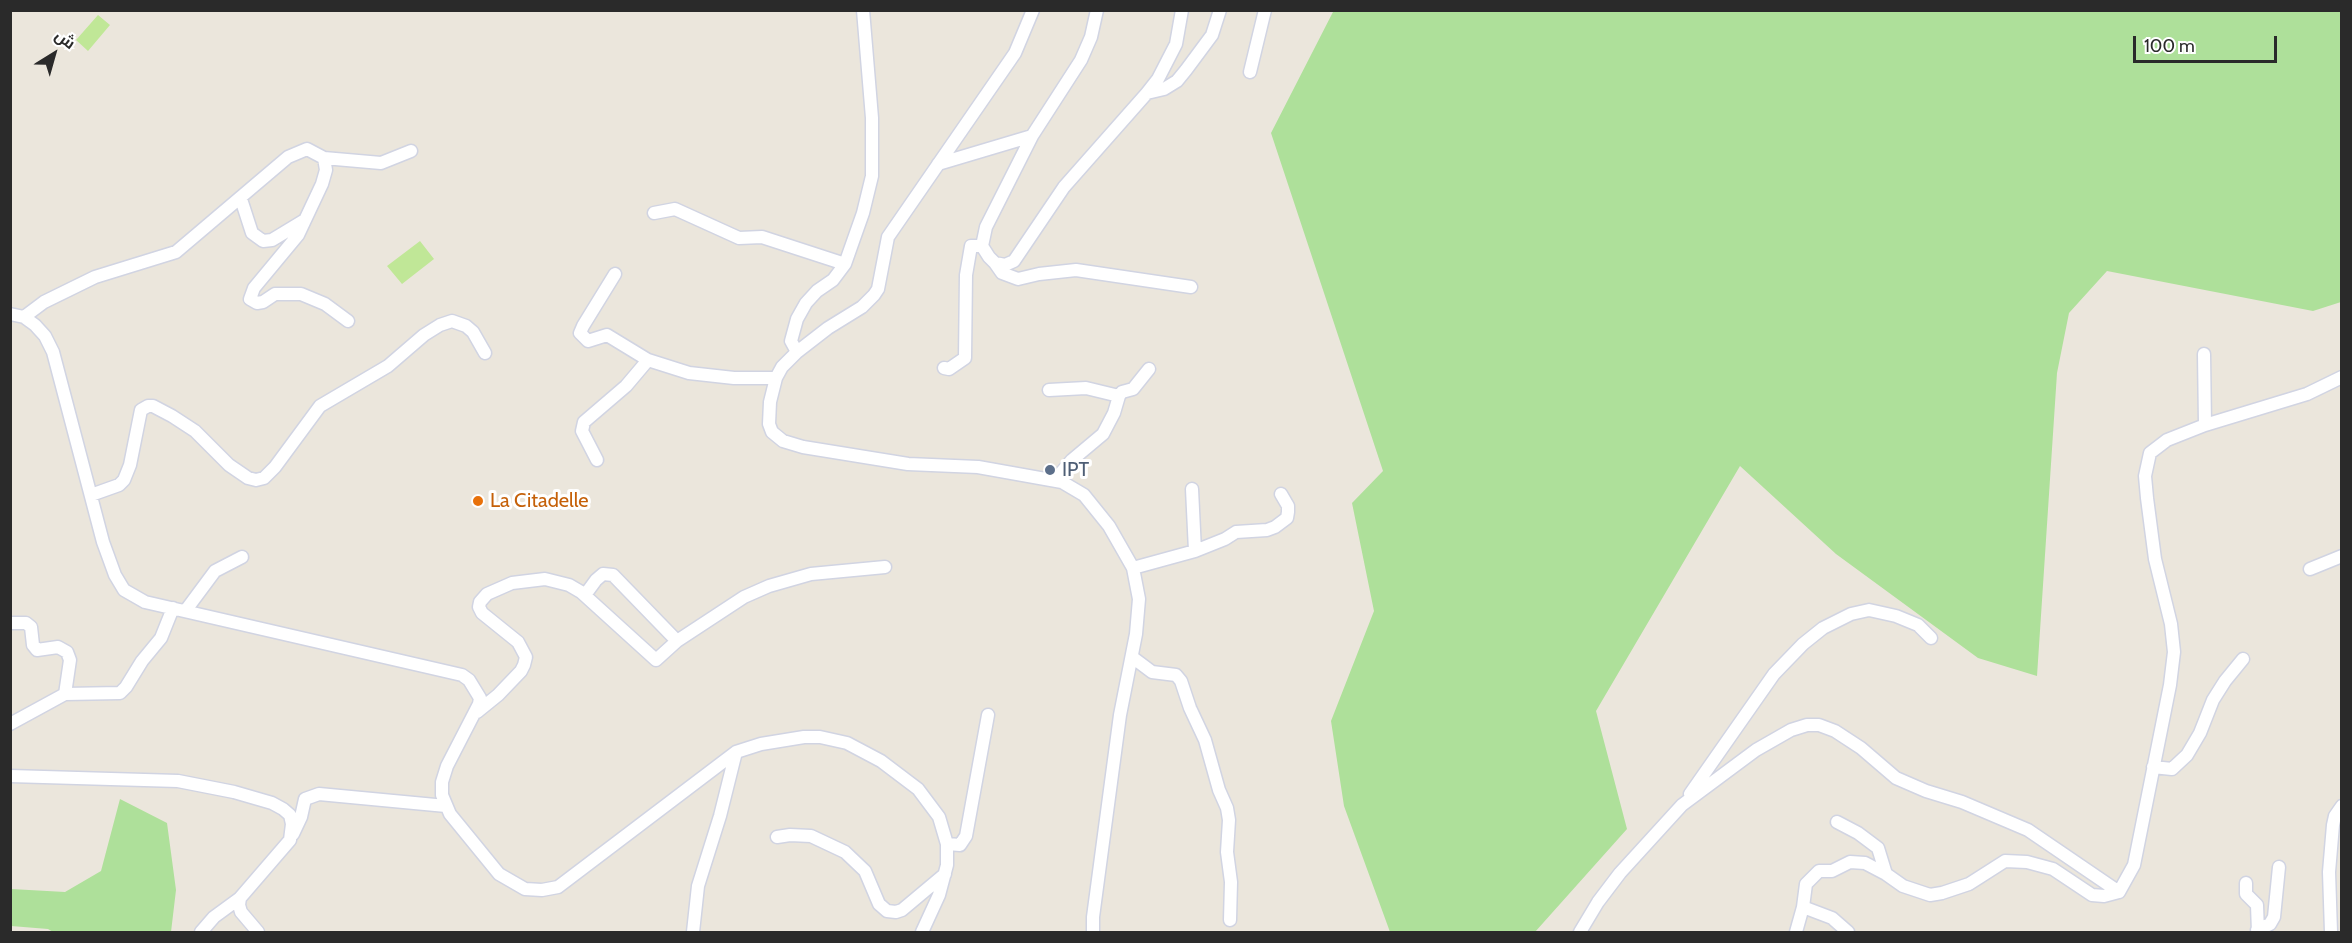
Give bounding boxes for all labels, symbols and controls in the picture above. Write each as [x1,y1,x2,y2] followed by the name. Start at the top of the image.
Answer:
[24,24,84,84] north arrow
[2136,24,2280,62] scale bar
[51,25,79,53] text: ش
[2144,35,2195,57] text: 100 m
[1062,458,1089,482] place label: IPT
[1043,463,1057,477] marker: IPT
[490,489,589,513] place label: La Citadelle
[471,494,485,508] marker: La Citadelle

